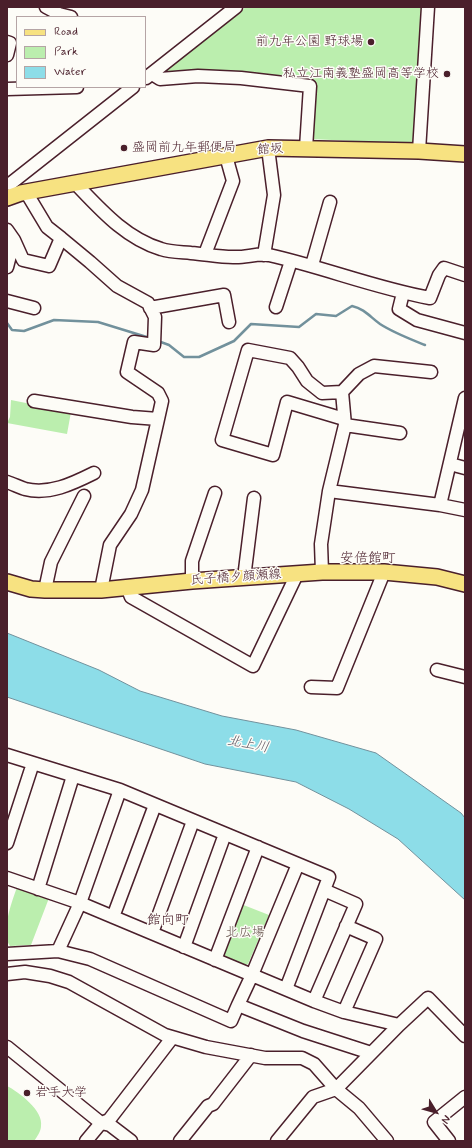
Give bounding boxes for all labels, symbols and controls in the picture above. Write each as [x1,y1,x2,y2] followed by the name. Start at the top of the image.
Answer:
[16,16,146,88] legend
[54,24,78,40] text: Road
[255,34,363,50] place label: 前九年公園 野球場
[366,37,376,47] marker: 前九年公園 野球場
[54,44,78,60] text: Park
[54,64,86,80] text: Water
[283,66,439,82] place label: 私立江南義塾盛岡高等学校
[442,69,452,79] marker: 私立江南義塾盛岡高等学校
[132,140,236,156] place label: 盛岡前九年郵便局
[256,141,284,159] street label: 館坂
[119,143,129,153] marker: 盛岡前九年郵便局
[340,551,396,567] district label: 安倍館町
[190,567,282,589] street label: 氏子橋夕顔瀬線
[226,733,270,757] water label: 北上川
[147,913,189,929] district label: 館向町
[226,925,264,941] park label: 北広場
[35,1085,87,1101] place label: 岩手大学
[22,1088,32,1098] marker: 岩手大学
[416,1092,456,1132] north arrow
[438,1112,453,1126] text: N

